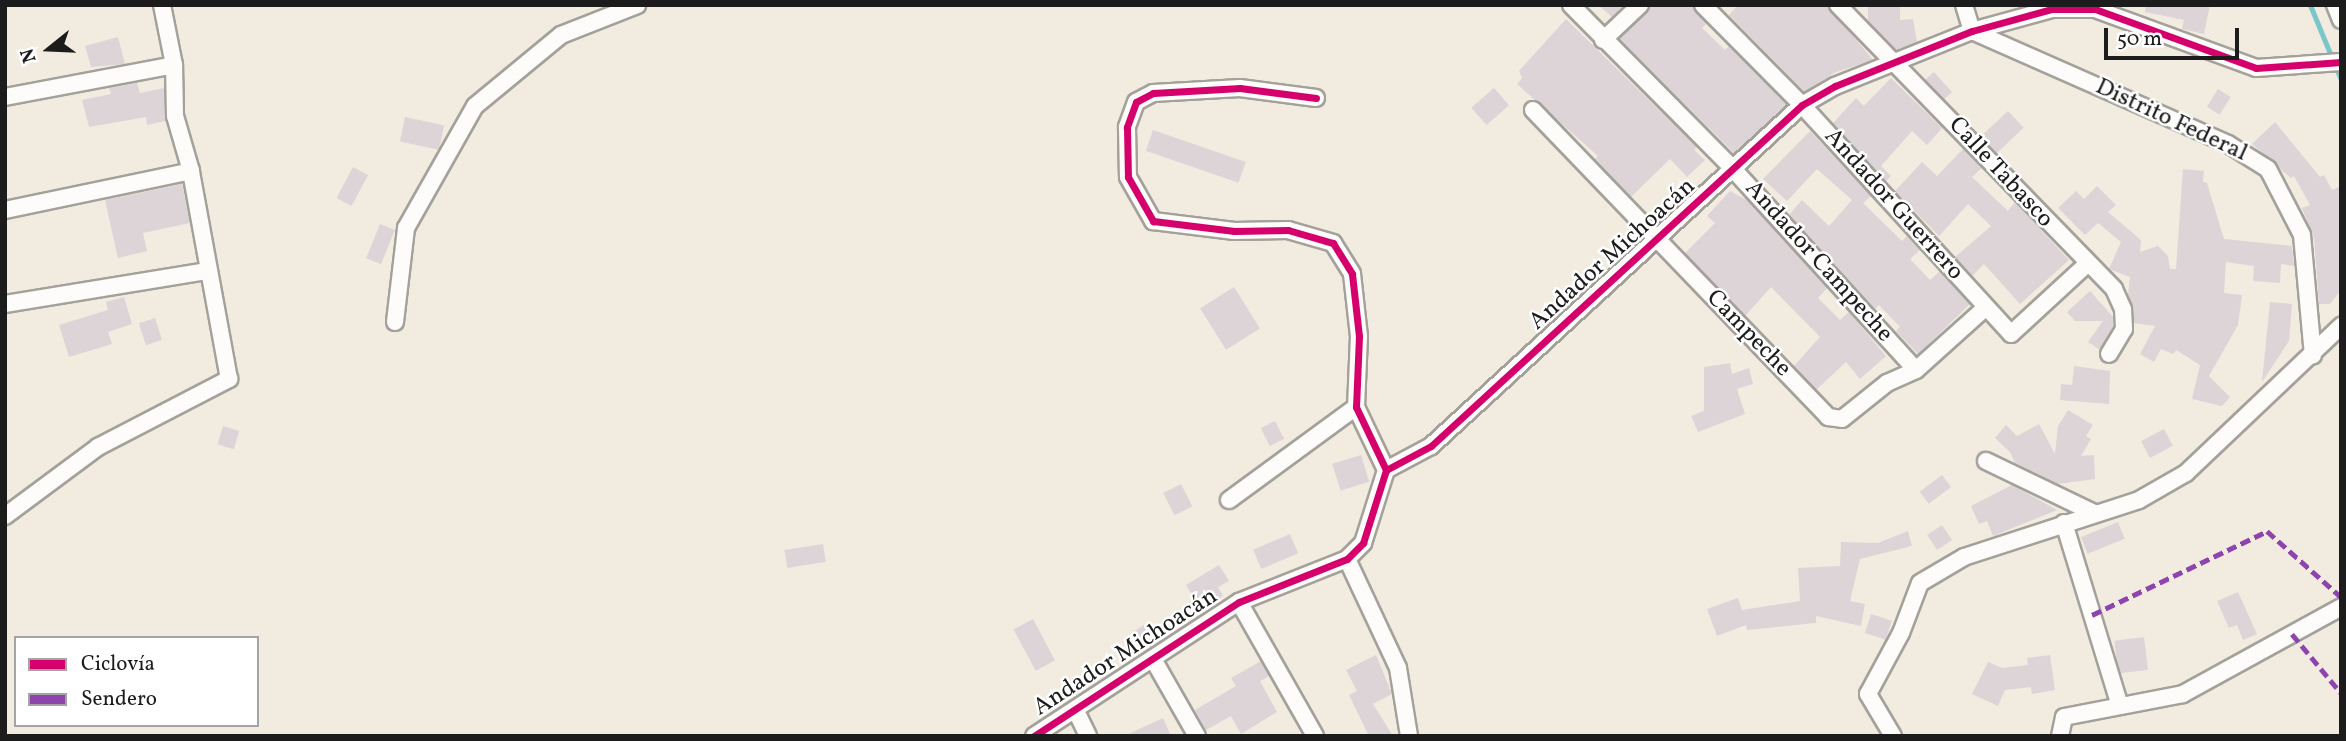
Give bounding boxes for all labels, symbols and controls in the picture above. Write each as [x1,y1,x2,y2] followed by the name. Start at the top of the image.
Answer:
[14,14,84,84] north arrow
[2108,14,2243,58] scale bar
[2117,25,2162,54] text: 50 m
[15,45,44,66] text: N
[2091,73,2251,169] street label: Distrito Federal
[1941,111,2059,235] street label: Calle Tabasco
[1817,123,1969,287] street label: Andador Guerrero
[1524,173,1702,337] street label: Andador Michoacán
[1738,175,1898,349] street label: Andador Campeche
[1700,285,1796,383] street label: Campeche
[1029,583,1223,723] street label: Andador Michoacán
[14,636,259,727] legend
[81,650,155,679] text: Ciclovía
[81,685,157,714] text: Sendero

